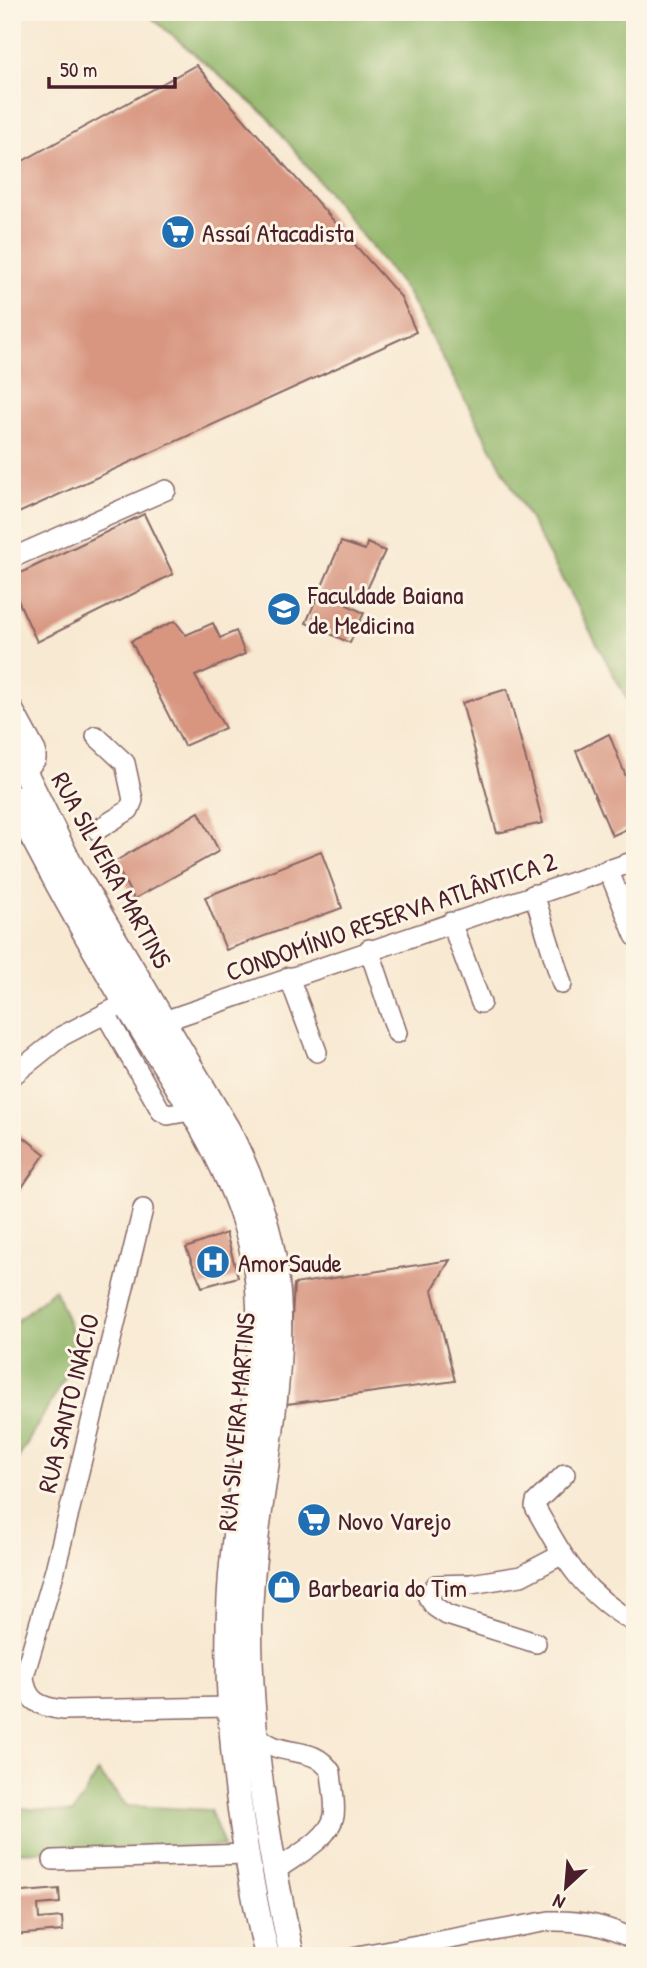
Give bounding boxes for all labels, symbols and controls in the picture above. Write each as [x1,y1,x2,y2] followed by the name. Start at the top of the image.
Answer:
[49,46,175,90] scale bar
[60,55,97,84] text: 50 m
[159,213,197,251] supermarket icon: Assaí Atacadista
[202,215,354,250] place label: Assaí Atacadista
[307,577,463,642] place label: Faculdade Baiana de Medicina
[265,590,303,628] school or university icon: Faculdade Baiana de Medicina
[44,766,180,974] street label: RUA SILVEIRA MARTINS
[221,843,561,989] street label: CONDOMÍNIO RESERVA ATLÂNTICA 2
[194,1243,232,1281] hospital icon: AmorSaude
[238,1245,342,1280] place label: AmorSaude
[29,1310,107,1496] street label: RUA SANTO INÁCIO
[209,1311,263,1533] street label: RUA SILVEIRA MARTINS
[295,1501,333,1539] supermarket icon: Novo Varejo
[338,1503,451,1538] place label: Novo Varejo
[265,1568,303,1606] shop icon: Barbearia do Tim
[308,1570,467,1605] place label: Barbearia do Tim
[532,1853,602,1923] north arrow
[548,1888,569,1916] text: N

